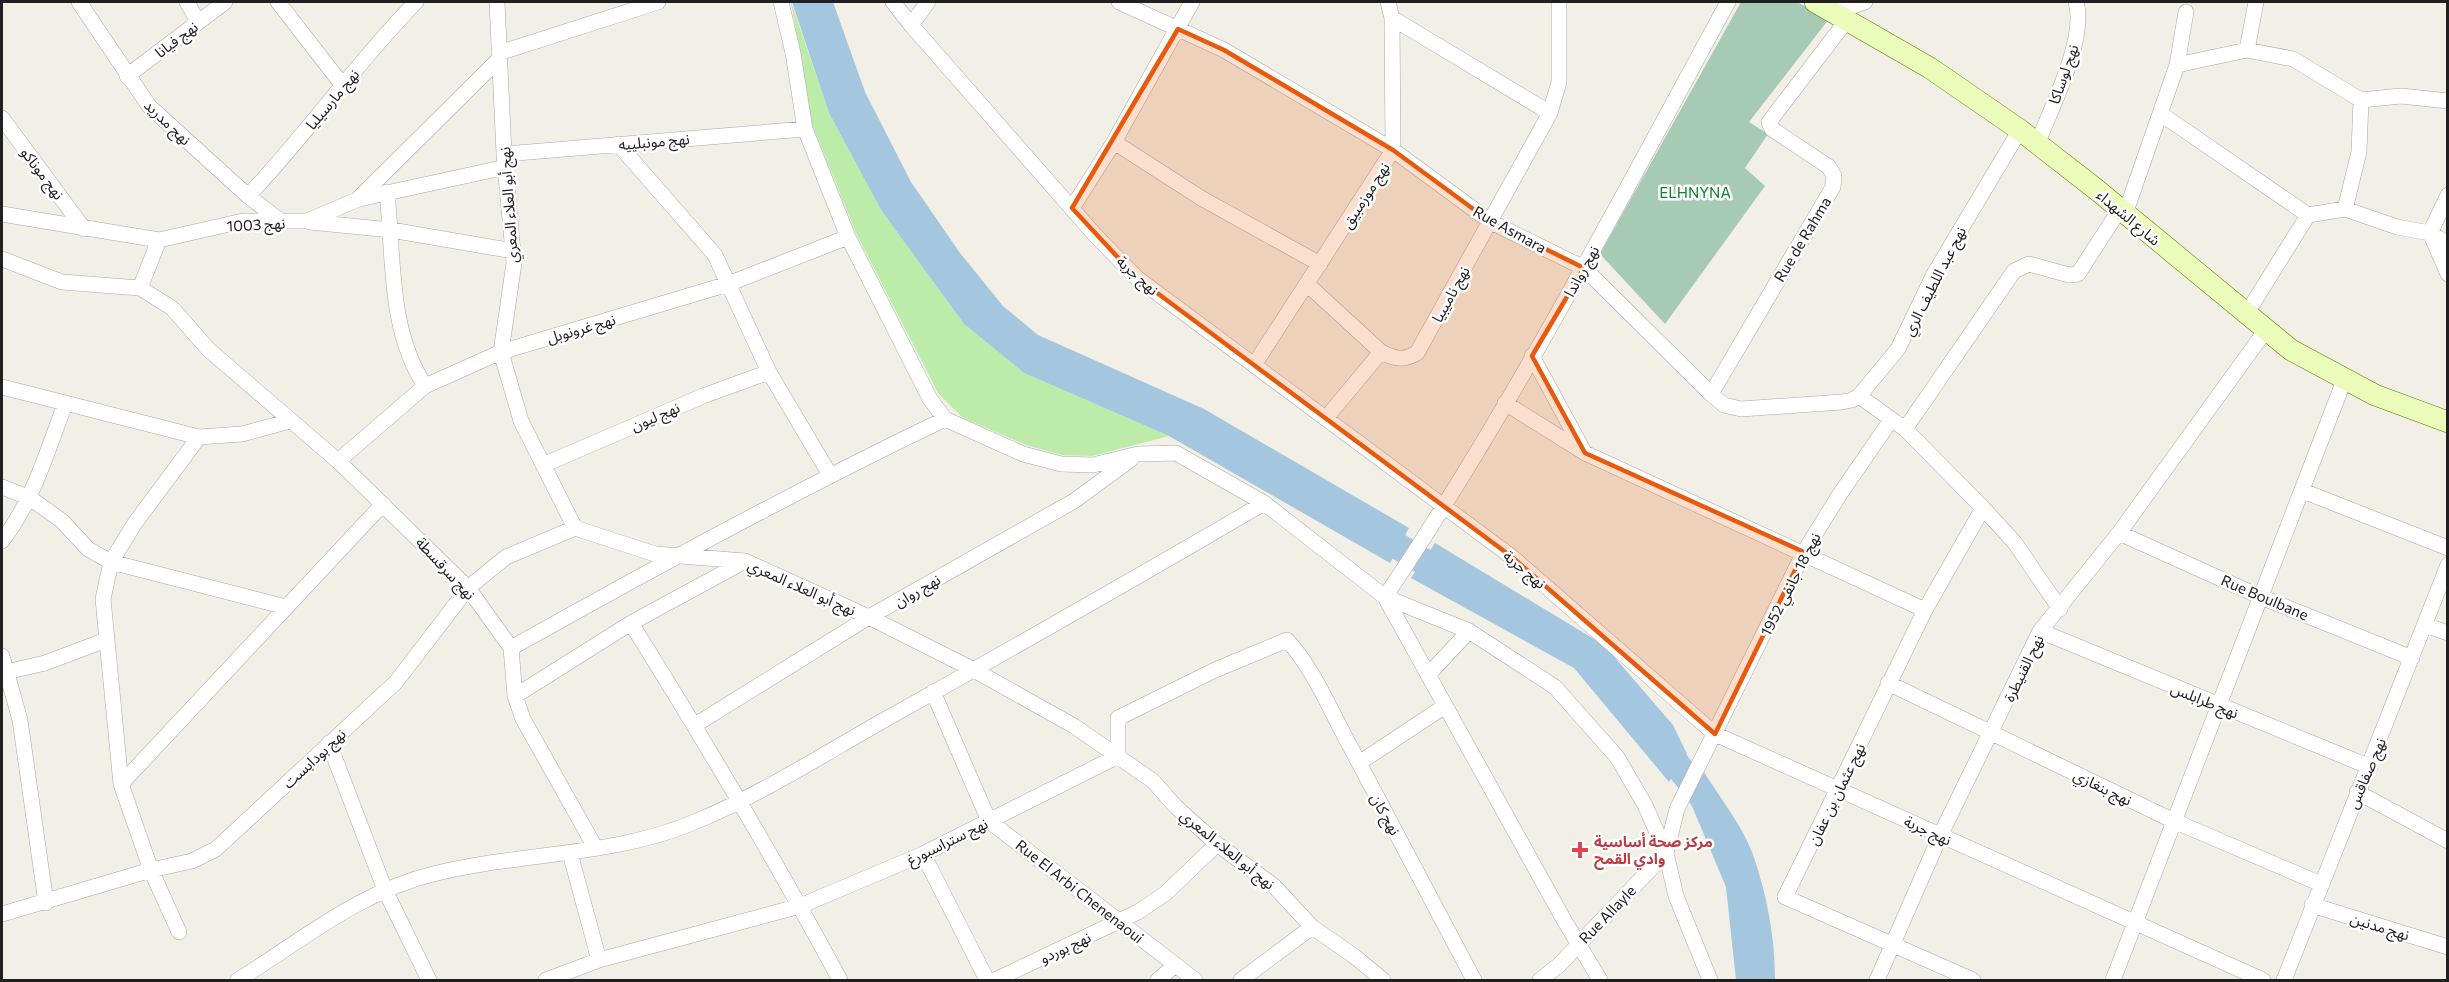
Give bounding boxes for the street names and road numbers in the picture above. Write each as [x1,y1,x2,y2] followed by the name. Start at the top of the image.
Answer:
[151,17,204,64] street label: نهج فيانا
[2044,42,2085,107] street label: نهج لوساكا
[302,65,366,135] street label: نهج مارسيليا
[138,96,195,151] street label: نهج مدريد
[618,129,691,157] street label: نهج مونبلييه
[14,143,69,205] street label: نهج موناكو
[495,146,525,264] street label: نهج أبو العلاء المعري
[1337,159,1396,233] street label: نهج موزمبيق
[2091,185,2165,252] street label: شارع الشهداء
[1770,193,1834,285] street label: Rue de Rahma
[1470,202,1550,256] street label: Rue Asmara
[226,213,286,239] street label: نهج 1003
[1899,223,1973,340] street label: نهج عبد اللطيف الري
[1560,242,1606,302] street label: نهج رواندا
[1111,252,1163,301] street label: نهج جربة
[1427,263,1476,327] street label: نهج ناميبيا
[545,310,618,350] street label: نهج غرونوبل
[628,398,684,438] street label: نهج ليون
[1756,529,1827,641] street label: نهج 18 جانفي 1952
[410,533,479,606] street label: نهج سرقسطة
[1498,546,1550,595] street label: نهج جربة
[744,555,859,623] street label: نهج أبو العلاء المعري
[891,570,945,614] street label: نهج روان
[2219,571,2311,624] street label: Rue Boulbane
[1999,632,2050,706] street label: نهح القنيطرة
[2167,678,2241,725] street label: نهج طرابلس
[279,724,352,795] street label: نهج بودابست
[2343,735,2393,813] street label: نهج صفاقس
[1804,740,1872,850] street label: نهج عثمان بن عفان
[2069,765,2135,812] street label: نهج بنغازي
[1364,790,1405,840] street label: نهج كان
[1175,805,1279,896] street label: نهج أبو العلاء المعري
[1900,811,1954,852] street label: نهج جربة
[904,814,992,872] street label: نهج ستراسبورغ
[1012,835,1148,947] street label: Rue El Arbi Chenenaoui
[1575,881,1639,947] street label: Rue Allayle
[2347,909,2412,947] street label: نهج مدنين
[1037,927,1095,970] street label: نهج بوردو

